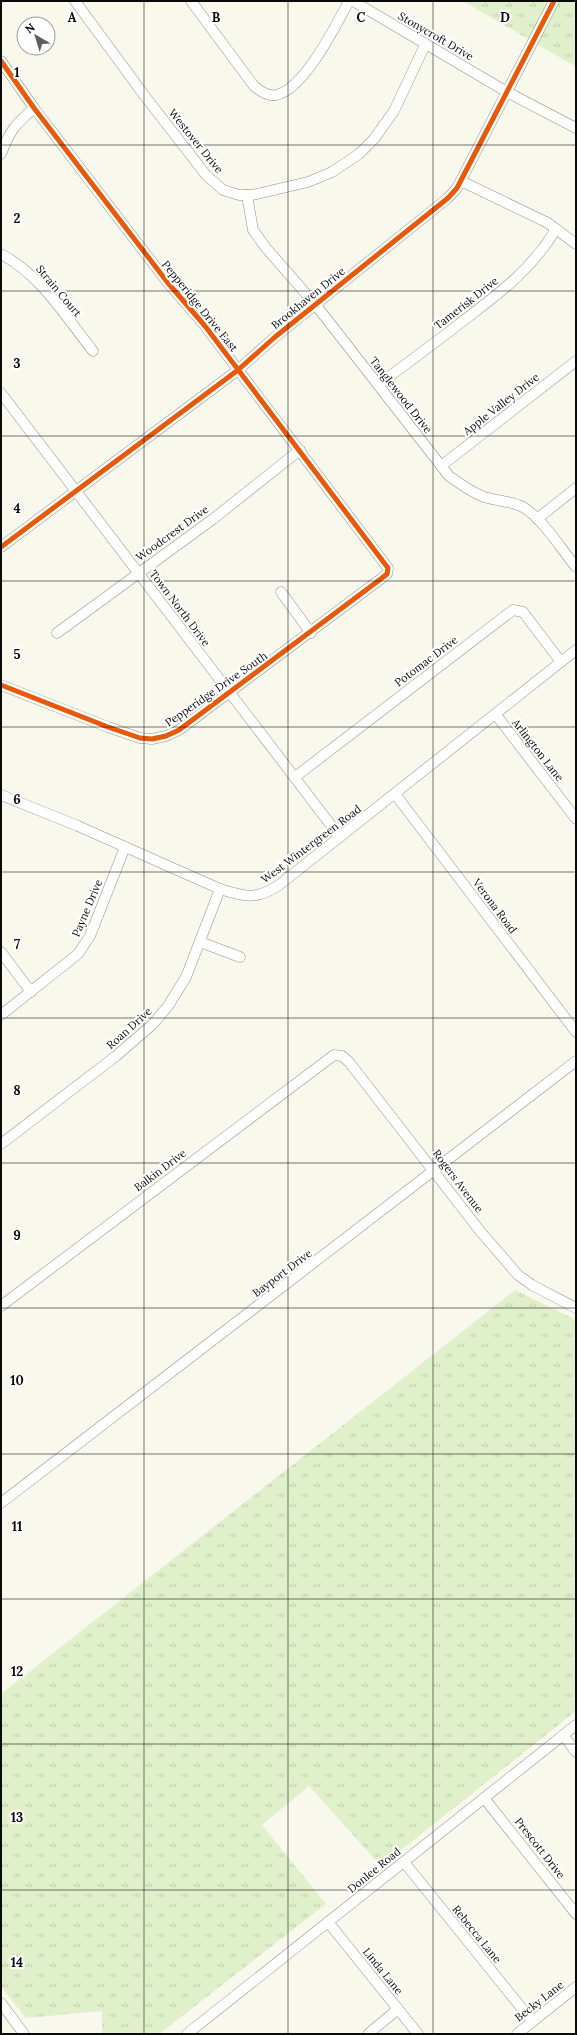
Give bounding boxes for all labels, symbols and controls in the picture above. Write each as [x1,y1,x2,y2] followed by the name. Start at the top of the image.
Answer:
[68,9,77,26] text: A
[212,9,221,26] text: B
[357,9,366,26] text: C
[396,9,476,63] street label: Stonycroft Drive
[500,9,510,26] text: D
[16,16,56,56] north arrow
[22,20,38,36] text: N
[14,64,20,81] text: 1
[166,106,226,176] street label: Westover Drive
[14,210,21,227] text: 2
[159,258,242,355] street label: Pepperidge Drive East
[33,262,85,320] street label: Strain Court
[268,264,348,332] street label: Brookhaven Drive
[431,274,501,332] street label: Tamerisk Drive
[367,354,435,436] street label: Tanglewood Drive
[13,355,21,372] text: 3
[459,370,542,439] street label: Apple Valley Drive
[13,500,21,517] text: 4
[133,502,211,564] street label: Woodcrest Drive
[147,567,213,649] street label: Town North Drive
[392,633,460,689] street label: Potomac Drive
[13,646,21,663] text: 5
[162,648,270,730] street label: Pepperidge Drive South
[509,715,567,784] street label: Arlington Lane
[13,791,21,808] text: 6
[258,802,364,886] street label: West Wintergreen Road
[469,875,520,936] street label: Verona Road
[69,877,105,939] street label: Payne Drive
[14,936,20,953] text: 7
[103,1004,155,1052] street label: Roan Drive
[13,1082,21,1099] text: 8
[131,1146,189,1194] street label: Balkin Drive
[430,1147,486,1215] street label: Rogers Avenue
[13,1227,21,1244] text: 9
[250,1246,314,1300] street label: Bayport Drive
[10,1372,24,1389] text: 10
[12,1518,22,1535] text: 11
[11,1663,23,1680] text: 12
[11,1809,23,1826] text: 13
[512,1815,568,1881] street label: Prescott Drive
[344,1844,404,1896] street label: Donlee Road
[449,1902,505,1966] street label: Rebecca Lane
[360,1945,406,1997] street label: Linda Lane
[11,1954,23,1971] text: 14
[512,1978,566,2024] street label: Becky Lane

